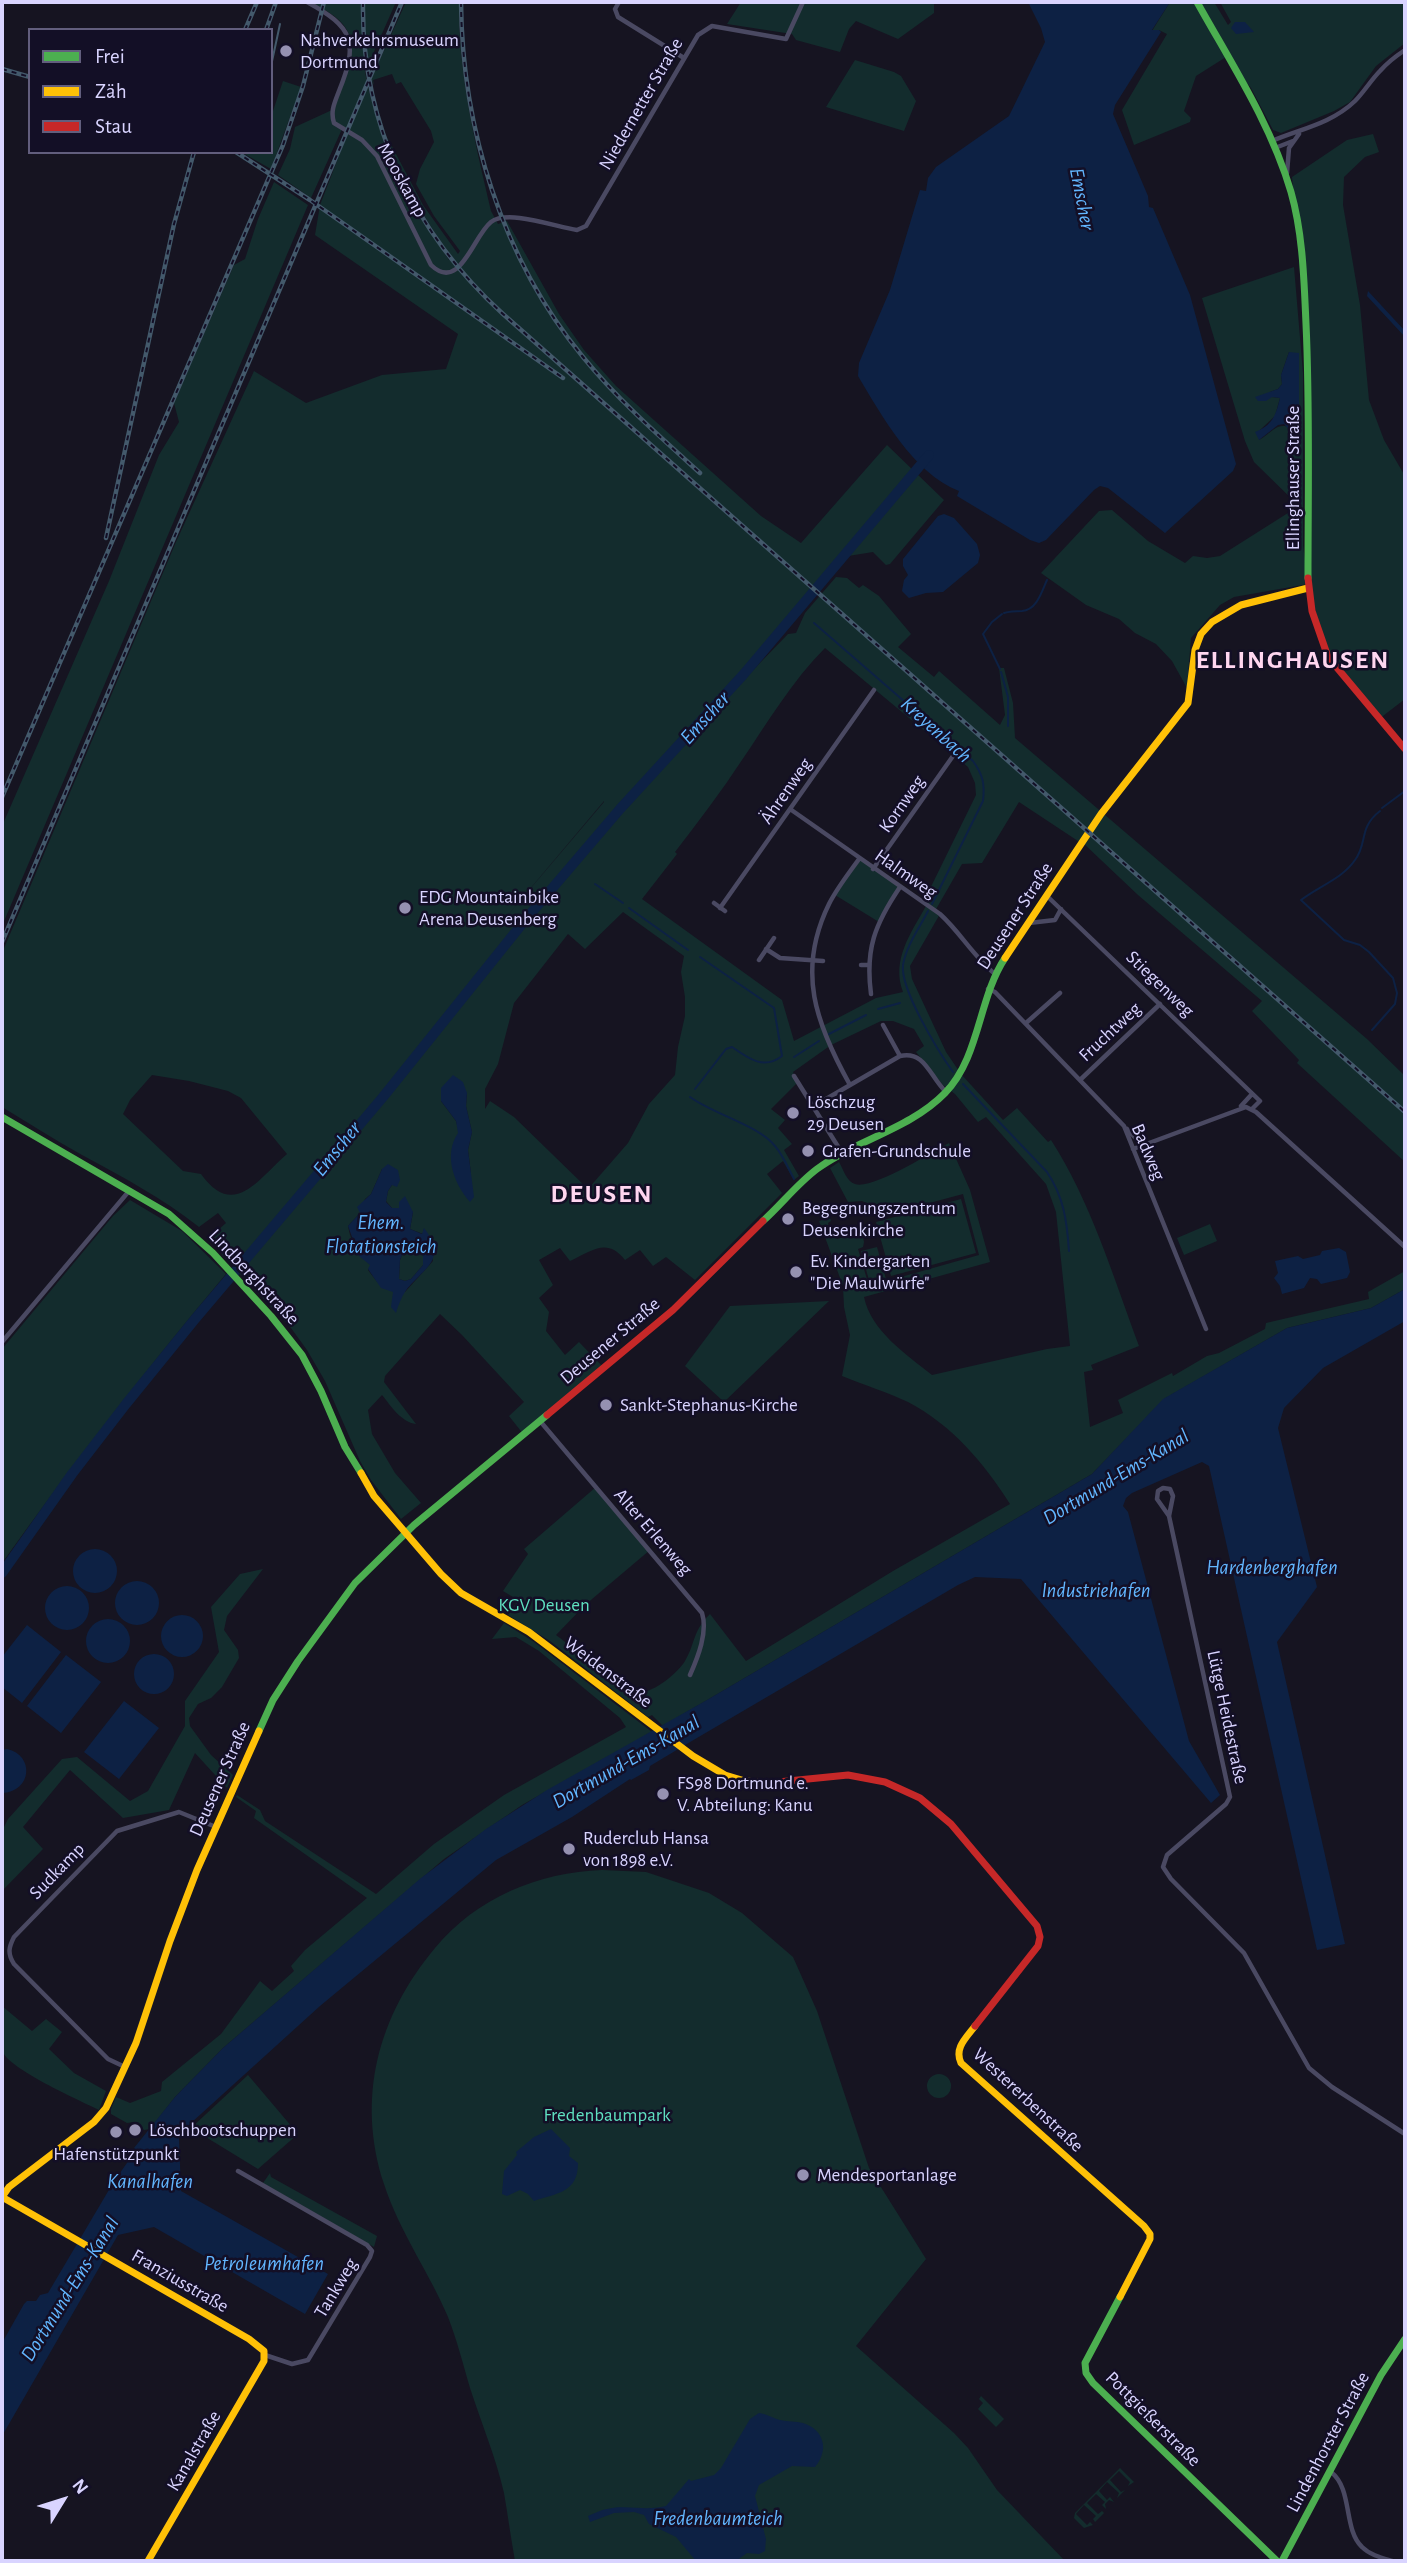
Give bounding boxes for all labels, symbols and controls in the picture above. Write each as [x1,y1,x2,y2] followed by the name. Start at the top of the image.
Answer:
[28,28,273,154] legend
[300,29,459,73] place label: Nahverkehrsmuseum Dortmund
[594,34,688,174] street label: Niedernetter Straße
[278,43,294,59] marker: Nahverkehrsmuseum Dortmund
[95,46,125,67] text: Frei
[95,81,127,102] text: Zäh
[95,116,132,137] text: Stau
[372,139,432,221] street label: Mooskamp
[1064,166,1100,232] water label: Emscher
[1282,406,1304,550] street label: Ellinghauser Straße
[1197,644,1389,676] district label: ELLINGHAUSEN
[675,686,735,750] water label: Emscher
[895,691,977,769] water label: Kreyenbach
[755,754,817,828] street label: Ährenweg
[874,771,930,837] street label: Kornweg
[870,844,942,904] street label: Halmweg
[972,858,1058,974] street label: Deusener Straße
[419,886,559,930] place label: EDG Mountainbike Arena Deusenberg
[397,900,413,916] marker: EDG Mountainbike Arena Deusenberg
[1121,946,1199,1022] street label: Stiegenweg
[1074,997,1146,1067] street label: Fruchtweg
[807,1091,884,1135] place label: Löschzug 29 Deusen
[785,1105,801,1121] marker: Löschzug 29 Deusen
[307,1117,367,1181] water label: Emscher
[1126,1120,1170,1184] street label: Badweg
[822,1140,971,1162] place label: Grafen-Grundschule
[800,1143,816,1159] marker: Grafen-Grundschule
[551,1178,653,1210] district label: DEUSEN
[802,1197,956,1241] place label: Begegnungszentrum Deusenkirche
[325,1210,437,1260] water label: Ehem. Flotationsteich
[780,1211,796,1227] marker: Begegnungszentrum Deusenkirche
[204,1224,304,1330] street label: Lindberghstraße
[810,1250,930,1294] place label: Ev. Kindergarten "Die Maulwürfe"
[788,1264,804,1280] marker: Ev. Kindergarten "Die Maulwürfe"
[555,1293,665,1389] street label: Deusener Straße
[620,1394,798,1416] place label: Sankt-Stephanus-Kirche
[598,1397,614,1413] marker: Sankt-Stephanus-Kirche
[1038,1423,1194,1531] water label: Dortmund-Ems-Kanal
[609,1484,697,1580] street label: Alter Erlenweg
[1206,1555,1338,1581] water label: Hardenberghafen
[1041,1578,1151,1604] water label: Industriehafen
[498,1594,590,1616] park label: KGV Deusen
[559,1631,657,1713] street label: Weidenstraße
[1202,1648,1252,1786] street label: Lütge Heidestraße
[548,1710,704,1814] water label: Dortmund-Ems-Kanal
[184,1718,256,1840] street label: Deusener Straße
[677,1772,812,1816] place label: FS98 Dortmund e. V. Abteilung: Kanu
[655,1786,671,1802] marker: FS98 Dortmund e. V. Abteilung: Kanu
[583,1827,709,1871] place label: Ruderclub Hansa von 1898 e.V.
[24,1838,90,1904] street label: Sudkamp
[561,1841,577,1857] marker: Ruderclub Hansa von 1898 e.V.
[968,2043,1088,2157] street label: Westererbenstraße
[543,2104,671,2126] park label: Fredenbaumpark
[149,2119,296,2141] place label: Löschbootschuppen
[127,2122,143,2138] marker: Löschbootschuppen
[108,2124,124,2140] marker: Hafenstützpunkt
[53,2143,179,2165] place label: Hafenstützpunkt
[817,2164,957,2186] place label: Mendesportanlage
[795,2167,811,2183] marker: Mendesportanlage
[107,2169,193,2195] water label: Kanalhafen
[15,2212,125,2366] water label: Dortmund-Ems-Kanal
[127,2244,233,2318] street label: Franziusstraße
[204,2251,324,2277] water label: Petroleumhafen
[309,2254,363,2322] street label: Tankweg
[1101,2367,1205,2471] street label: Pottgießerstraße
[1281,2368,1375,2516] street label: Lindenhorster Straße
[162,2407,226,2495] street label: Kanalstraße
[28,2465,98,2535] north arrow
[68,2476,91,2498] text: N
[653,2506,783,2532] water label: Fredenbaumteich

